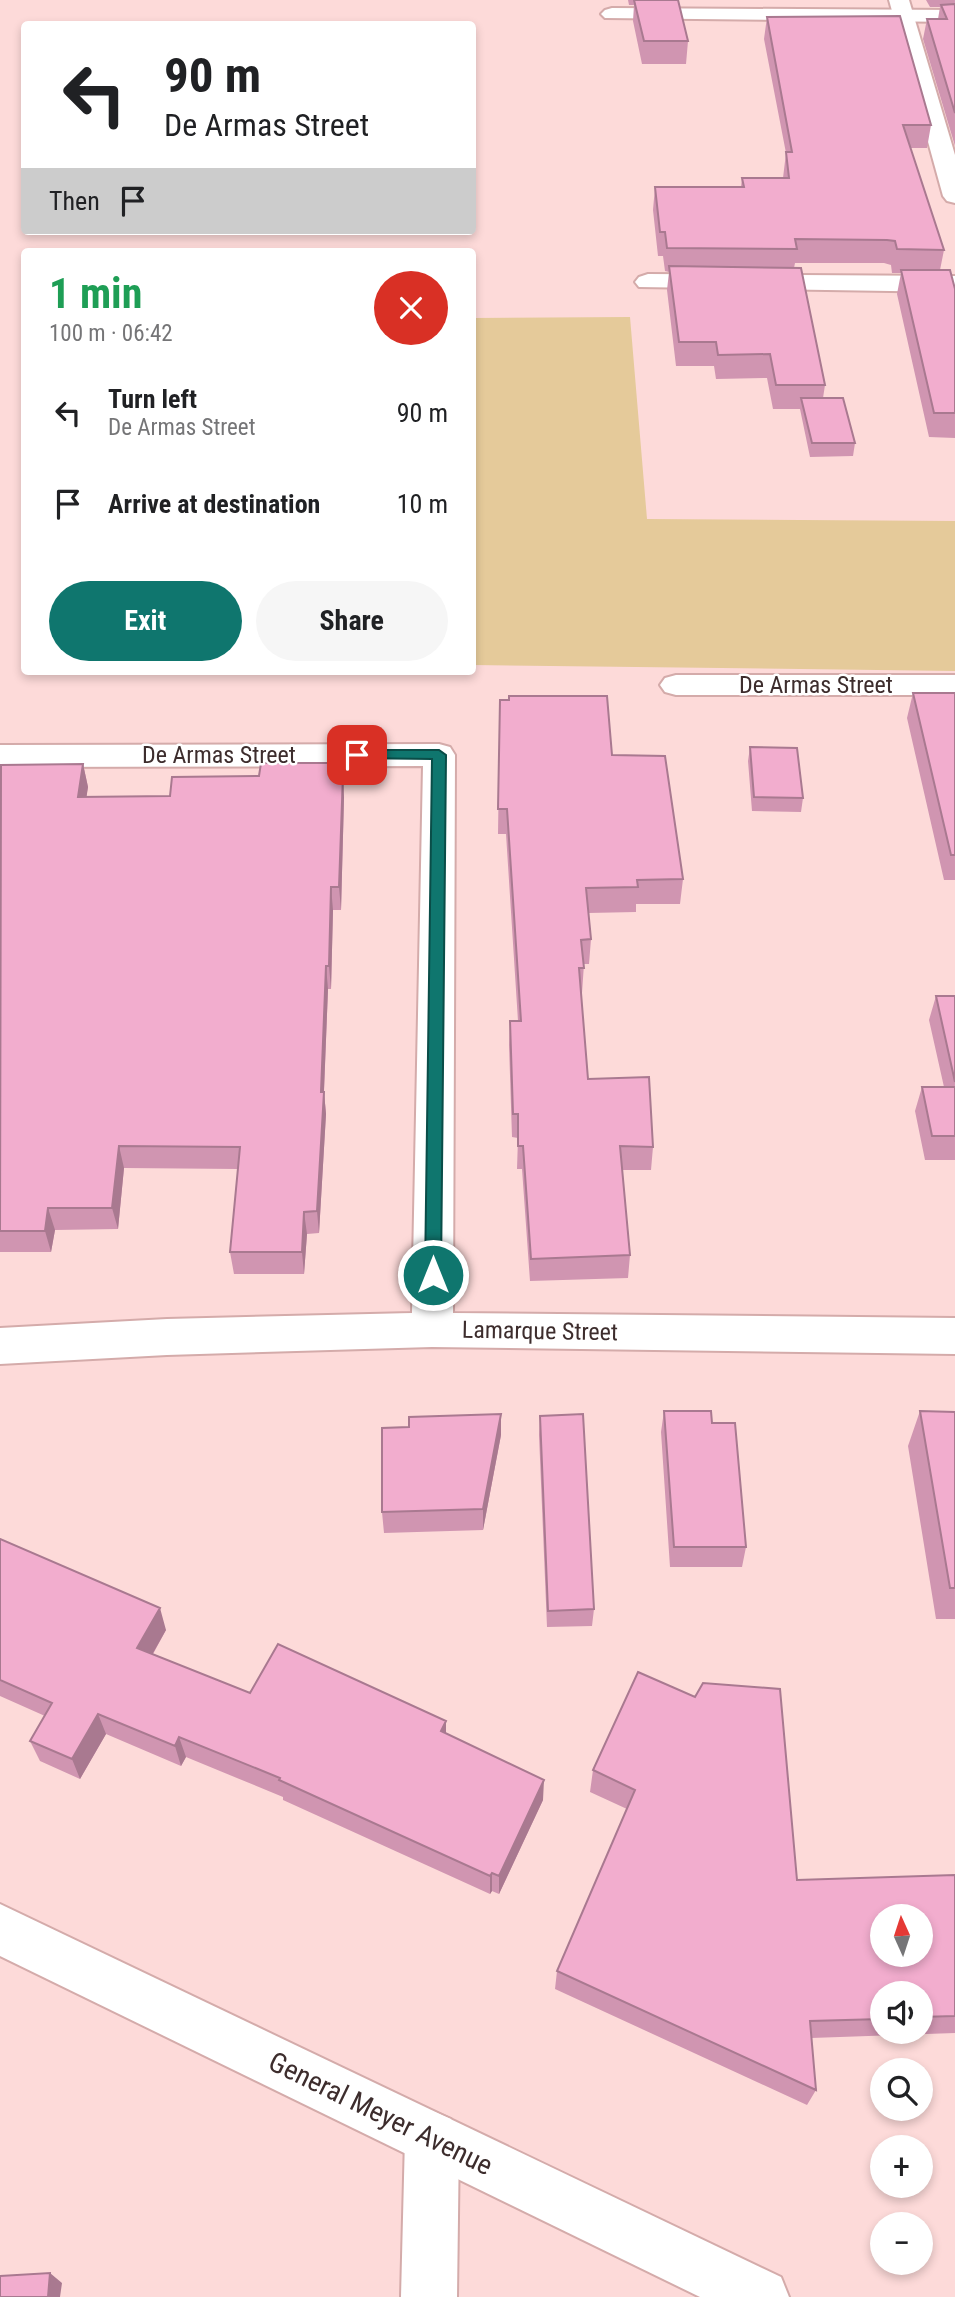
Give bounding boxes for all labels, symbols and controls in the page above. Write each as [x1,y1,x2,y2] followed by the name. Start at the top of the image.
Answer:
[164,47,261,104] text: 90 m
[49,49,140,140] icon: left
[164,106,369,144] text: De Armas Street
[114,182,152,220] icon: arrive
[49,186,100,216] text: Then
[49,269,142,318] text: 1 min
[374,271,448,345] button: close
[49,320,173,347] text: 100 m · 06:42
[108,384,197,414] text: Turn left
[49,394,87,432] icon: left
[397,398,448,428] text: 90 m
[108,414,255,441] text: De Armas Street
[49,485,87,523] icon: arrive
[108,489,320,519] text: Arrive at destination
[397,489,448,519] text: 10 m
[49,581,242,661] button: Exit
[256,581,448,661] button: Share
[739,671,893,699] street label: De Armas Street
[327,725,387,785] pin
[338,736,376,774] icon: arrive
[142,741,296,769] street label: De Armas Street
[396,1238,470,1312] position arrow
[462,1316,618,1346] street label: Lamarque Street
[870,1904,933,1967] north arrow
[870,1904,933,2275] map controls
[870,1981,933,2044] button: sound
[263,2045,498,2182] street label: General Meyer Avenue
[870,2058,933,2121] button: search
[870,2135,933,2198] button: +
[870,2212,933,2275] button: −

